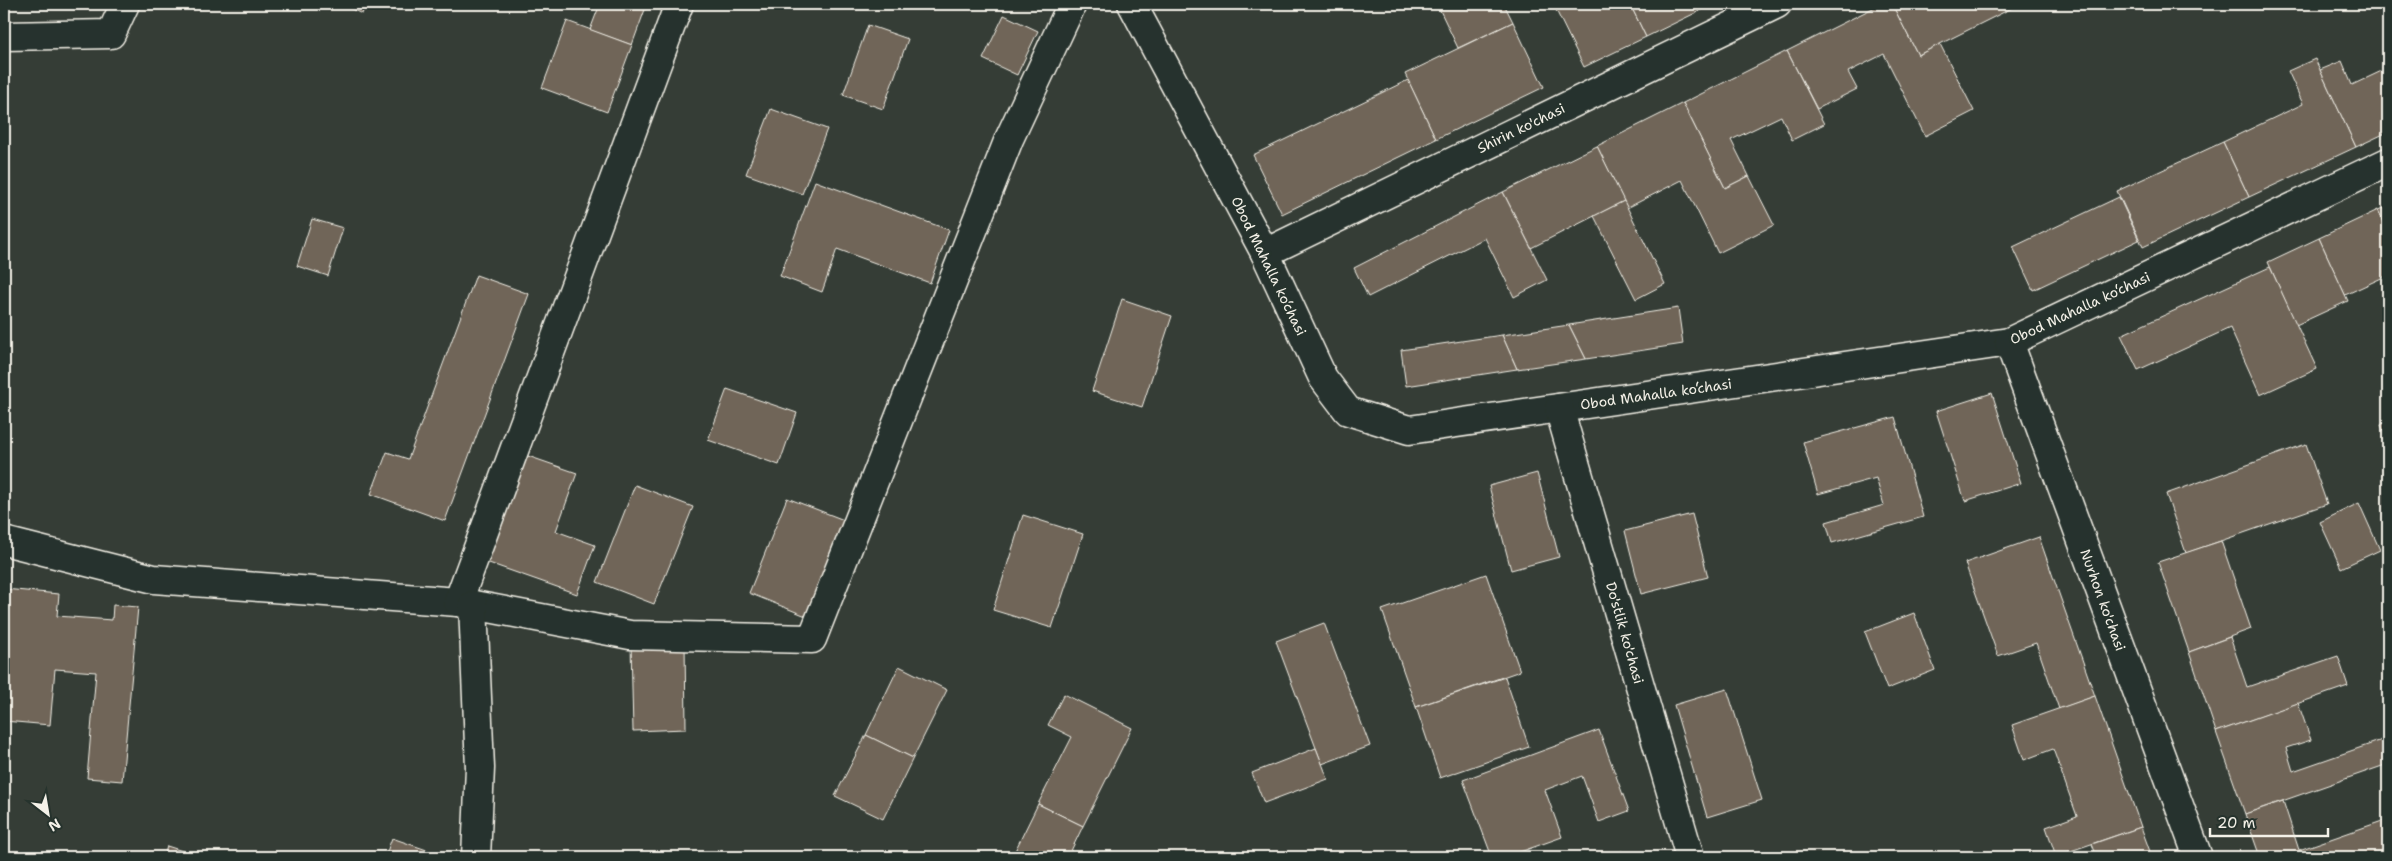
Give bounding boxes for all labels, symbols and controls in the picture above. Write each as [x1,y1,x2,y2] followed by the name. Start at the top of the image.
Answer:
[1474,99,1568,157] street label: Shirin ko'chasi
[1227,193,1311,339] street label: Obod Mahalla ko‘chasi
[2007,268,2153,348] street label: Obod Mahalla ko‘chasi
[1579,374,1733,414] street label: Obod Mahalla ko‘chasi
[2076,547,2130,653] street label: Nurhon ko'chasi
[1602,580,1648,686] street label: Do'stlik ko'chasi
[22,788,72,838] north arrow
[2210,806,2327,838] scale bar
[2217,813,2256,833] text: 20 m
[45,815,64,836] text: N

